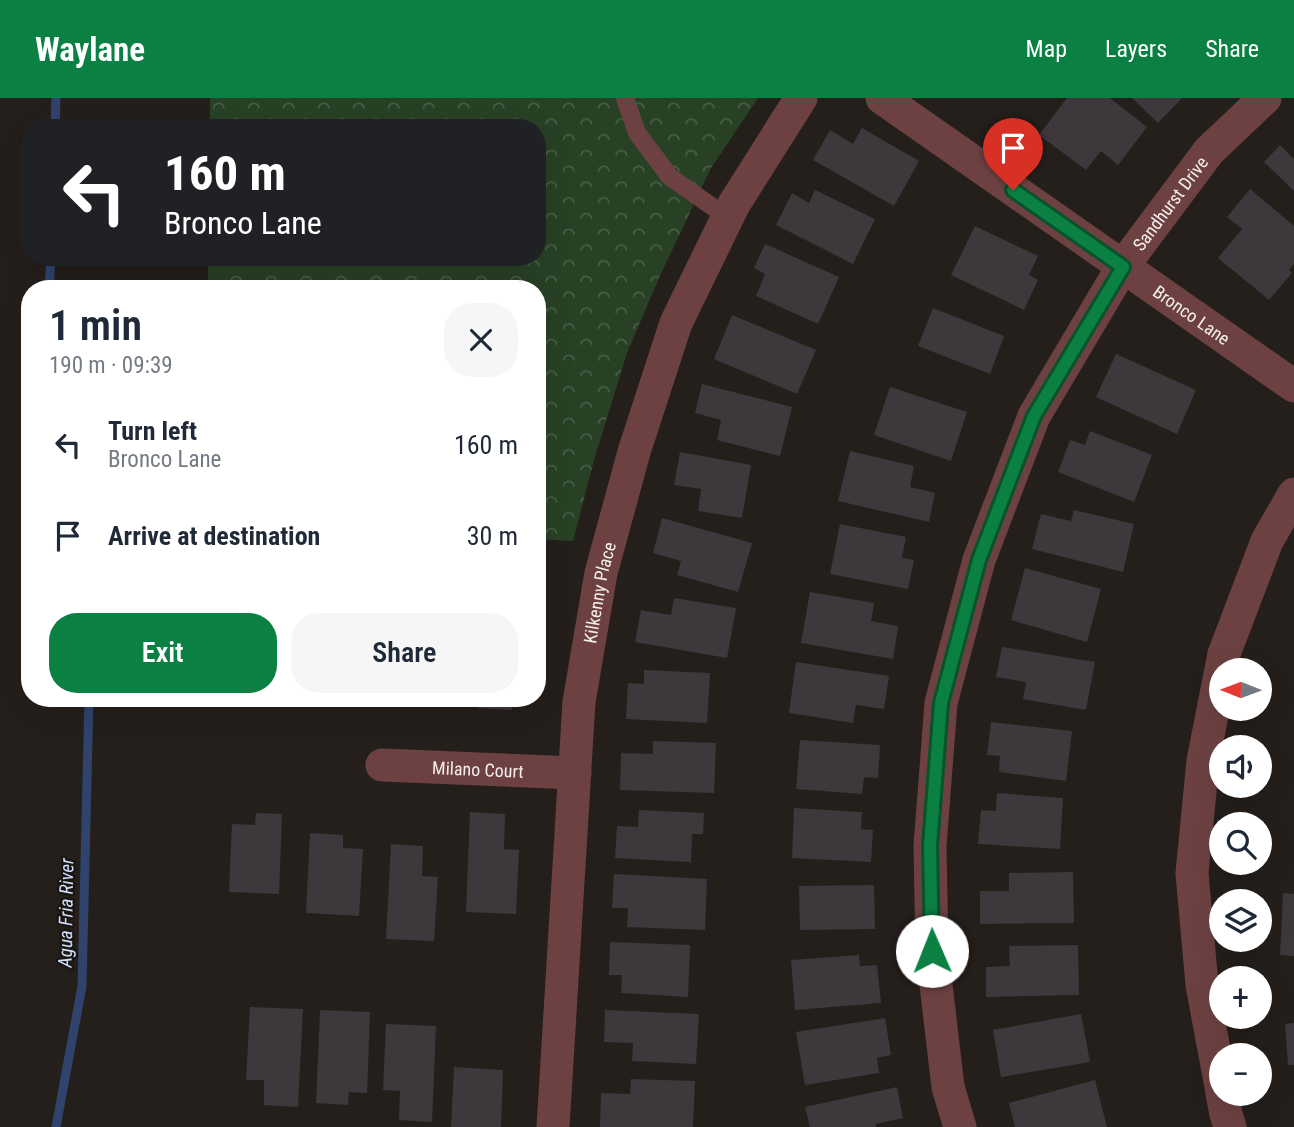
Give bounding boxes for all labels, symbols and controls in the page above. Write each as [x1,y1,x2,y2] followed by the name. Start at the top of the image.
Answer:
[35,30,145,69] text: Waylane
[1026,35,1067,63] text: Map
[1105,35,1167,63] text: Layers
[1205,35,1259,63] text: Share
[983,118,1043,190] pin
[994,129,1032,167] icon: arrive
[164,145,286,202] text: 160 m
[49,147,140,238] icon: left
[1128,152,1212,254] street label: Sandhurst Drive
[164,204,322,242] text: Bronco Lane
[1149,281,1234,349] street label: Bronco Lane
[49,301,142,350] text: 1 min
[444,303,518,377] button: close
[49,352,173,379] text: 190 m · 09:39
[108,416,197,446] text: Turn left
[49,426,87,464] icon: left
[454,430,518,460] text: 160 m
[108,446,221,473] text: Bronco Lane
[49,517,87,555] icon: arrive
[108,521,320,551] text: Arrive at destination
[467,521,518,551] text: 30 m
[579,539,620,645] street label: Kilkenny Place
[49,613,277,693] button: Exit
[291,613,518,693] button: Share
[1209,658,1272,721] north arrow
[1209,658,1272,1106] map controls
[1209,735,1272,798] button: sound
[432,757,524,781] street label: Milano Court
[1209,812,1272,875] button: search
[54,858,78,969] water label: Agua Fria River
[1209,889,1272,952] button: layers
[895,914,969,988] position arrow
[1209,966,1272,1029] button: +
[1209,1043,1272,1106] button: −

